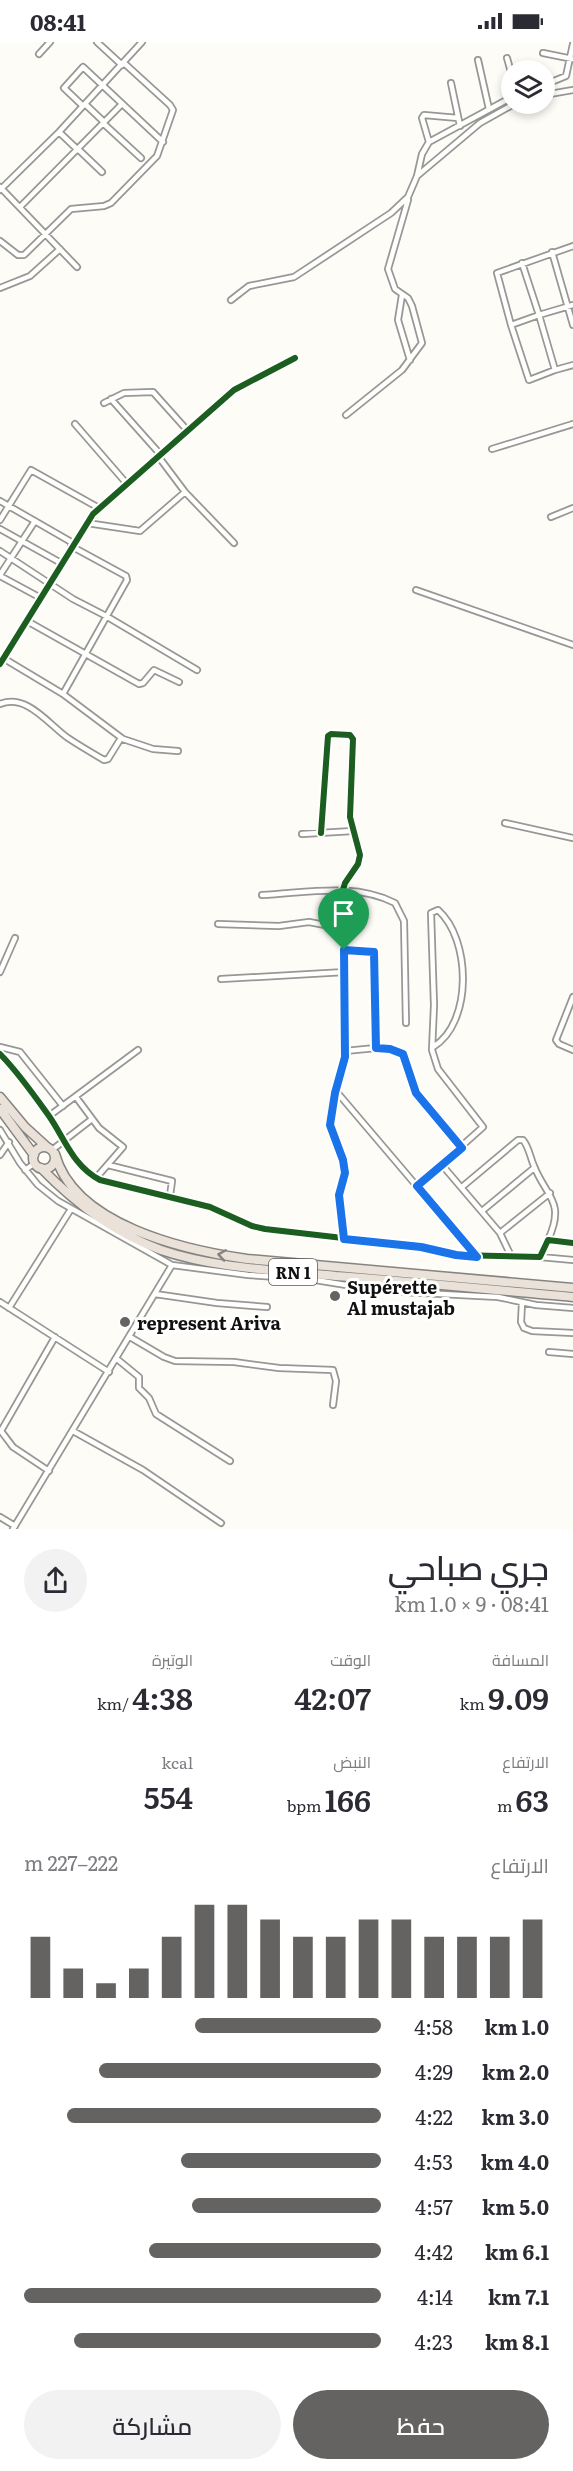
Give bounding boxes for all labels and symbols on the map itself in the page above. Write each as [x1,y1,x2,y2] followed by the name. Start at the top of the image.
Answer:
[318,888,369,950] pin
[217,1250,227,1262] one-way arrow
[269,1259,317,1285] road number: RN 1
[347,1273,455,1321] place label: Supérette Al mustajab
[328,1289,342,1303] marker: Supérette Al mustajab
[137,1309,281,1336] place label: represent Ariva
[118,1315,132,1329] marker: represent Ariva

